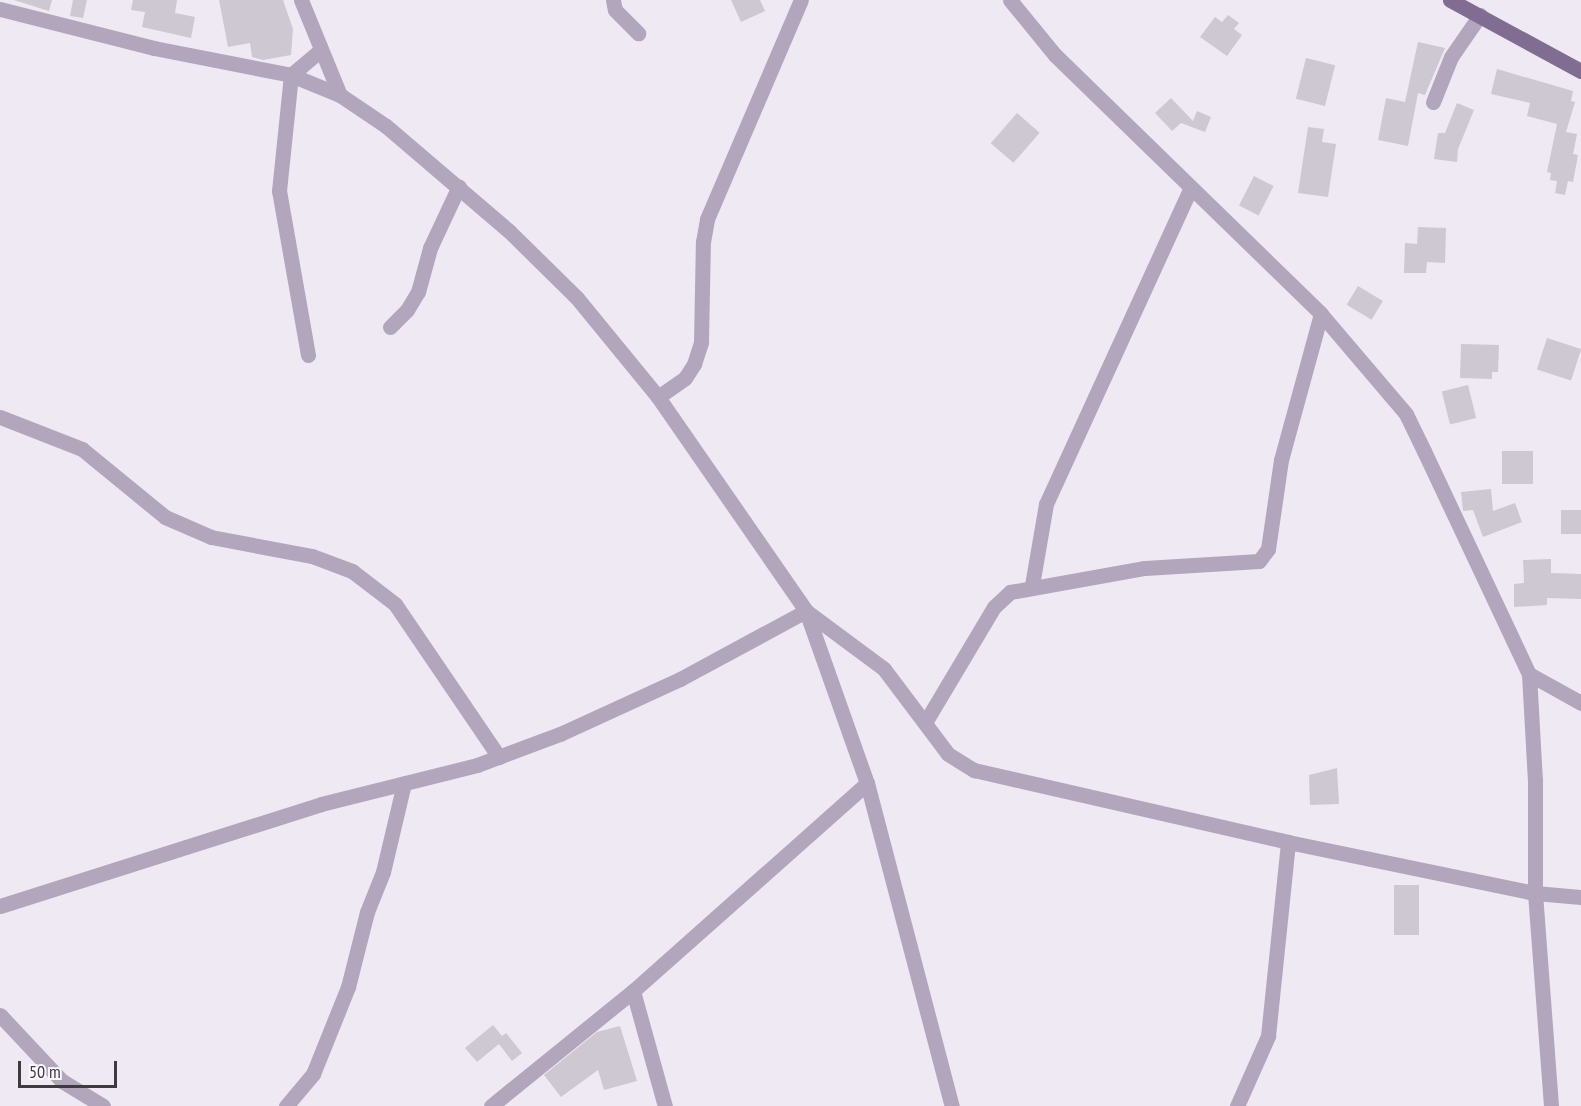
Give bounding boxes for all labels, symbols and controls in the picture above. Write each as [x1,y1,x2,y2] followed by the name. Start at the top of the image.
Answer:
[21,1049,120,1087] scale bar
[29,1060,61,1083] text: 50 m

